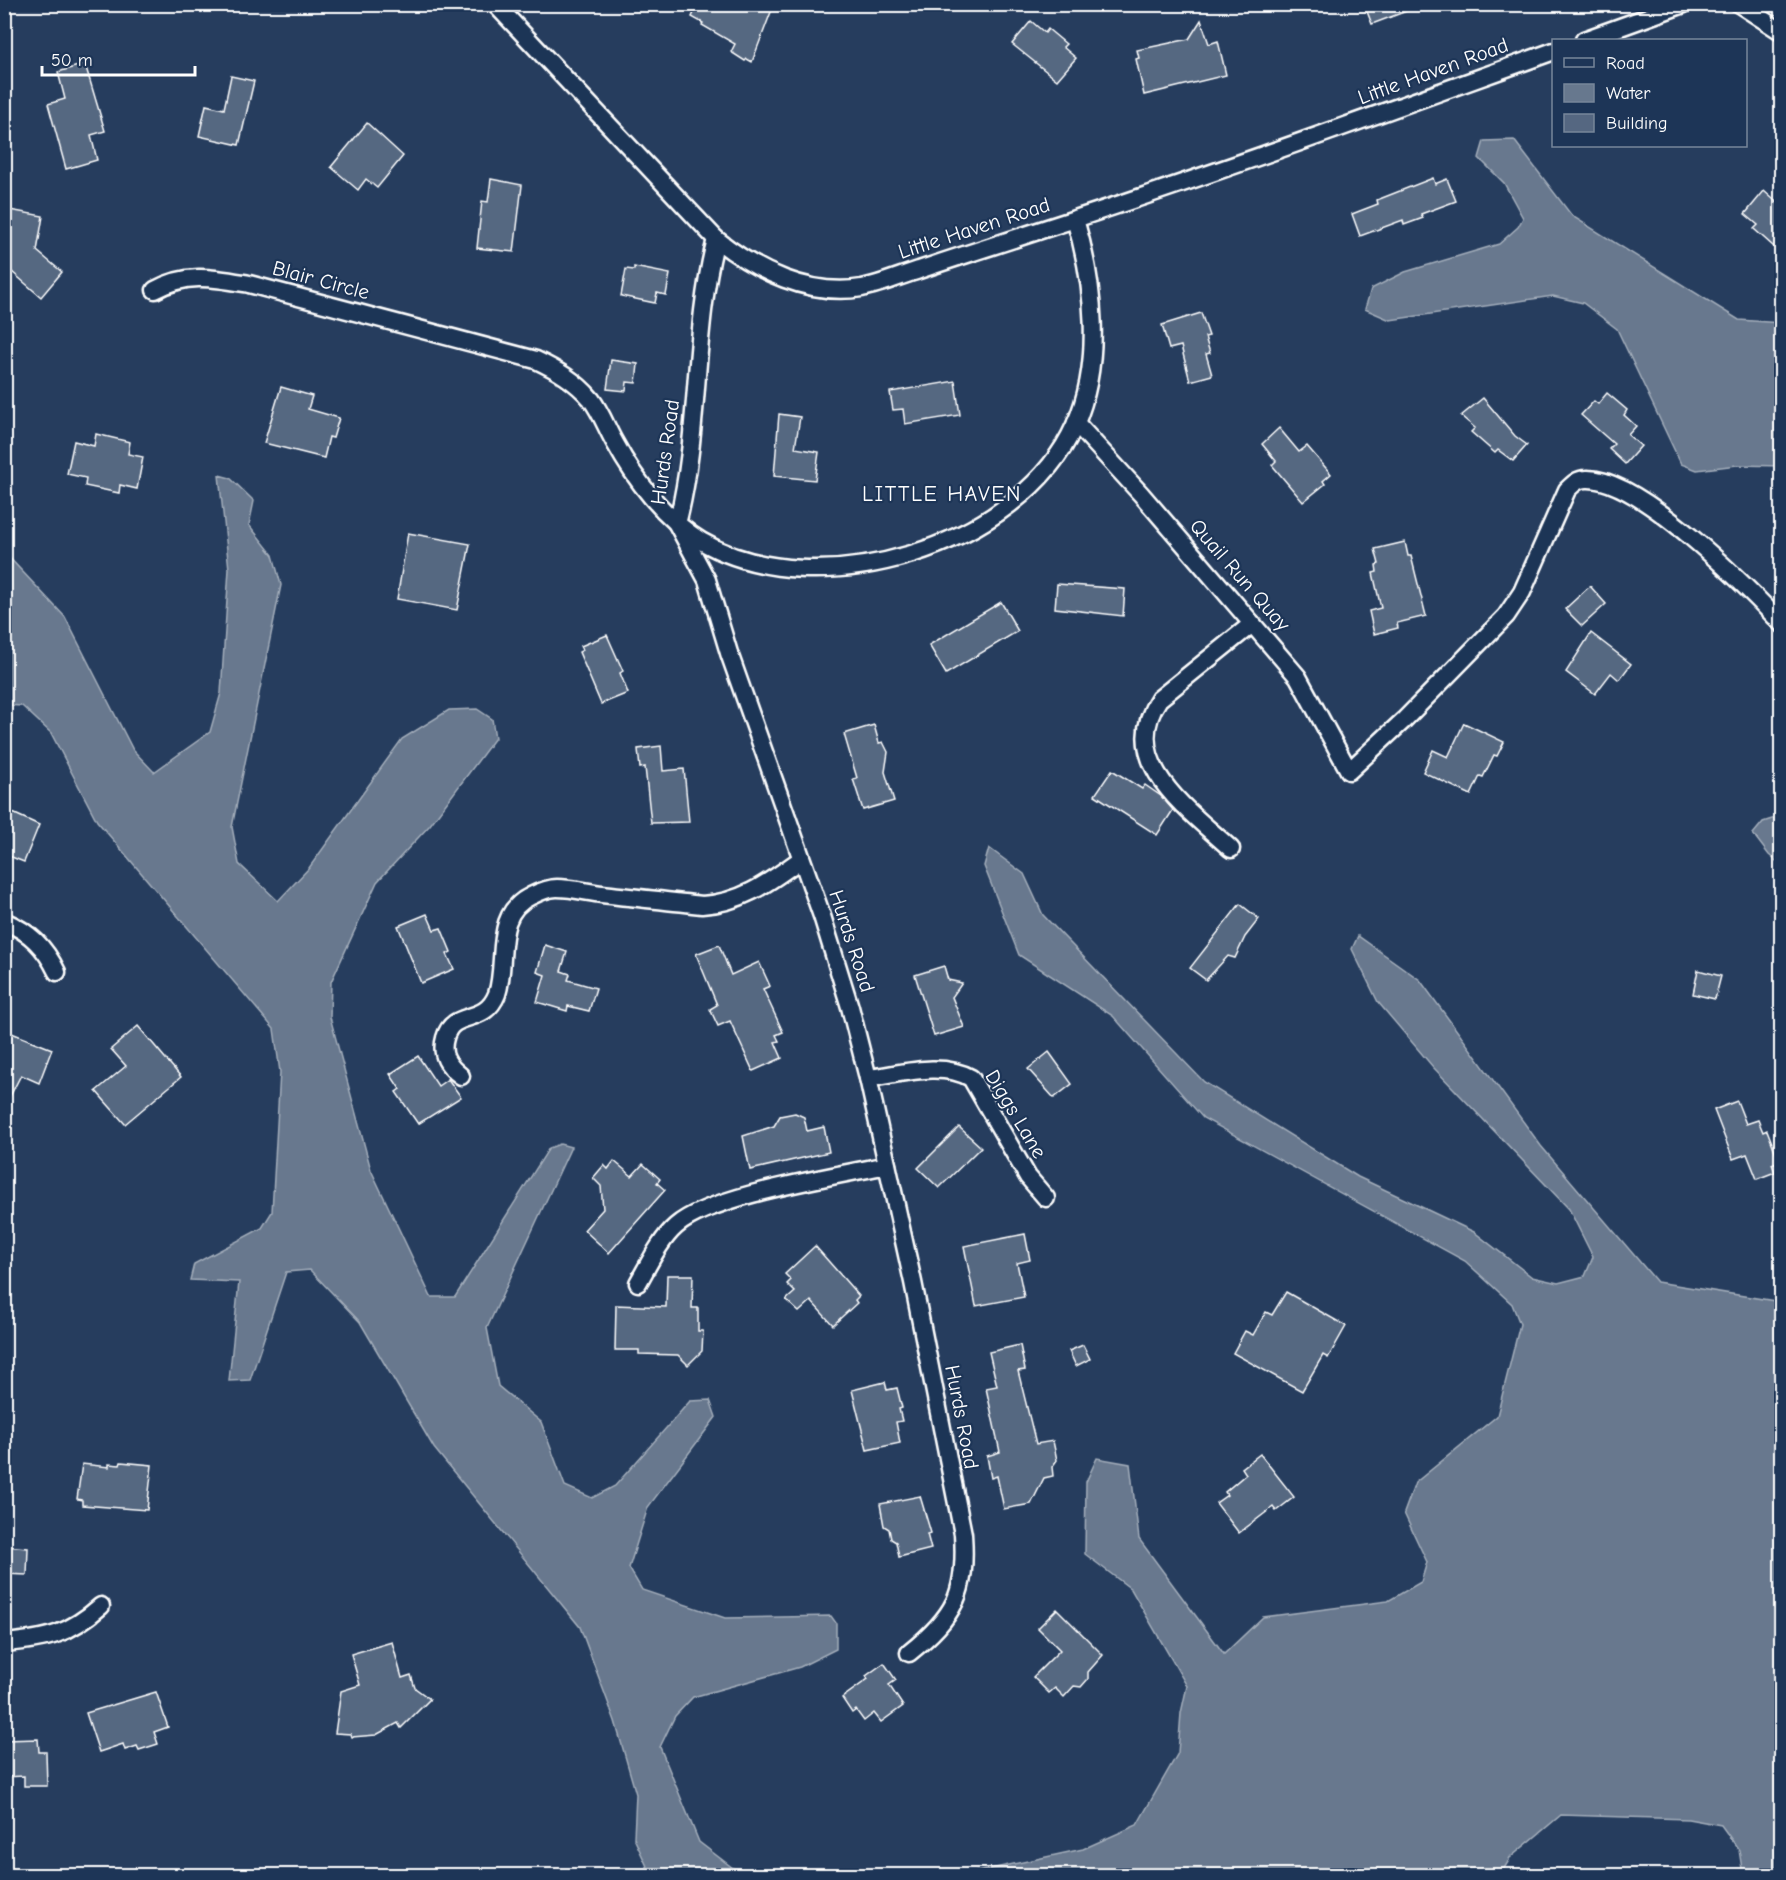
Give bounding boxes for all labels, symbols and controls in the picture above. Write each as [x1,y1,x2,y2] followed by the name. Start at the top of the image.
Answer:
[1355,33,1511,109] street label: Little Haven Road
[42,39,195,77] scale bar
[1552,39,1747,147] legend
[51,50,93,71] text: 50 m
[1606,53,1645,74] text: Road
[1606,83,1651,104] text: Water
[1606,113,1668,134] text: Building
[895,192,1053,264] street label: Little Haven Road
[270,256,372,304] street label: Blair Circle
[646,398,684,506] street label: Hurds Road
[862,481,1022,507] district label: LITTLE HAVEN
[1185,514,1296,636] street label: Quail Run Quay
[824,887,880,995] street label: Hurds Road
[980,1065,1052,1163] street label: Diggs Lane
[940,1363,984,1471] street label: Hurds Road

